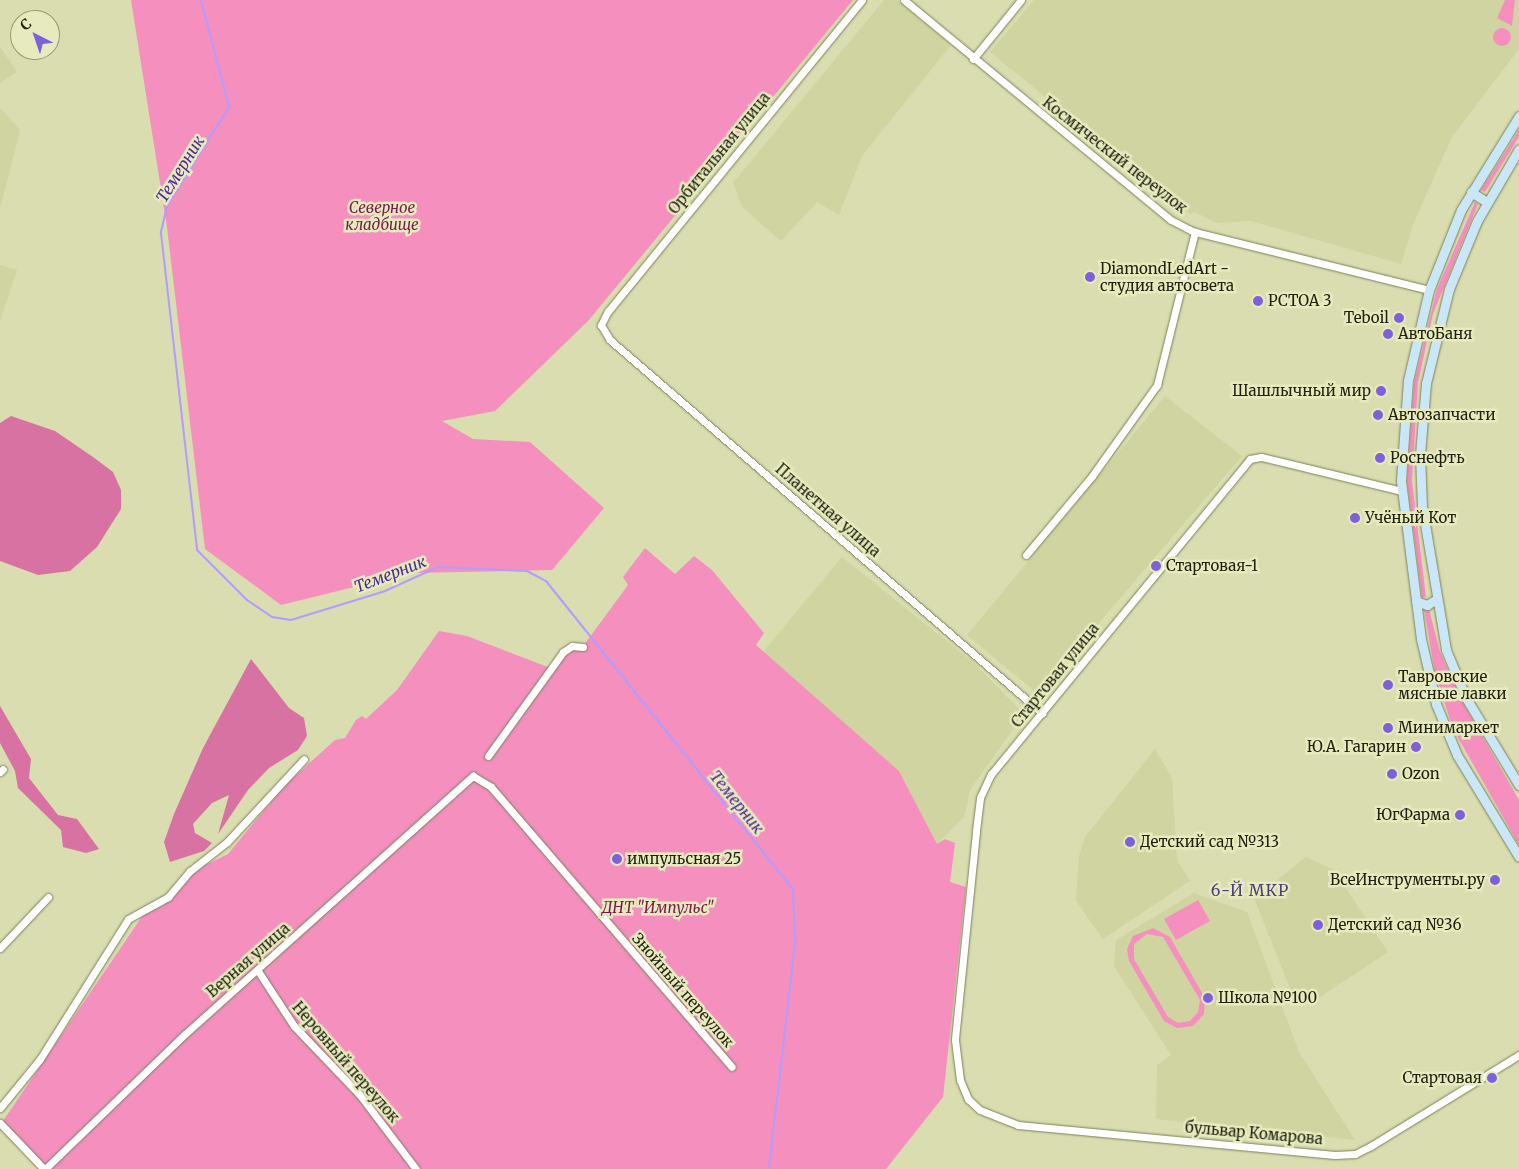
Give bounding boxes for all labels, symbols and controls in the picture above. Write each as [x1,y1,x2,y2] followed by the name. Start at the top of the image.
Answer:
[10,10,60,60] north arrow
[16,15,35,34] text: С
[664,89,774,217] street label: Орбитальная улица
[1039,93,1191,217] street label: Космический переулок
[152,132,208,206] water label: Темерник
[345,198,419,233] park label: Северное кладбище
[1100,259,1234,294] place label: DiamondLedArt - студия автосвета
[1084,271,1096,283] marker: DiamondLedArt - студия автосвета
[1268,292,1332,310] place label: РСТОА 3
[1252,295,1264,307] marker: РСТОА 3
[1344,309,1389,327] place label: Teboil
[1393,312,1405,324] marker: Teboil
[1398,325,1472,343] place label: АвтоБаня
[1382,328,1394,340] marker: АвтоБаня
[1232,382,1371,400] place label: Шашлычный мир
[1375,385,1387,397] marker: Шашлычный мир
[1388,406,1496,424] place label: Автозапчасти
[1372,409,1384,421] marker: Автозапчасти
[1390,449,1465,467] place label: Роснефть
[1374,452,1386,464] marker: Роснефть
[772,460,884,560] street label: Планетная улица
[1365,509,1456,527] place label: Учёный Кот
[1349,512,1361,524] marker: Учёный Кот
[351,552,429,596] water label: Темерник
[1166,557,1258,575] place label: Стартовая-1
[1150,560,1162,572] marker: Стартовая-1
[1007,619,1103,731] street label: Стартовая улица
[1398,667,1507,702] place label: Тавровские мясные лавки
[1382,679,1394,691] marker: Тавровские мясные лавки
[1398,719,1499,737] place label: Минимаркет
[1382,722,1394,734] marker: Минимаркет
[1307,738,1406,756] place label: Ю.А. Гагарин
[1410,741,1422,753] marker: Ю.А. Гагарин
[1402,765,1440,783] place label: Ozon
[706,767,768,837] water label: Темерник
[1386,768,1398,780] marker: Ozon
[1376,806,1450,824] place label: ЮгФарма
[1454,809,1466,821] marker: ЮгФарма
[1140,833,1279,851] place label: Детский сад №313
[1124,836,1136,848] marker: Детский сад №313
[627,850,741,868] place label: импульсная 25
[611,853,623,865] marker: импульсная 25
[1330,871,1485,889] place label: ВсеИнструменты.ру
[1489,874,1501,886] marker: ВсеИнструменты.ру
[1210,880,1290,900] district label: 6-Й МКР
[602,899,714,917] park label: ДНТ "Импульс"
[1328,916,1462,934] place label: Детский сад №36
[203,919,293,1001] street label: Верная улица
[1312,919,1324,931] marker: Детский сад №36
[629,929,737,1051] street label: Знойный переулок
[1218,989,1317,1007] place label: Школа №100
[1202,992,1214,1004] marker: Школа №100
[289,998,403,1126] street label: Неровный переулок
[1403,1069,1482,1087] place label: Стартовая
[1486,1072,1498,1084] marker: Стартовая
[1184,1118,1324,1148] street label: бульвар Комарова

